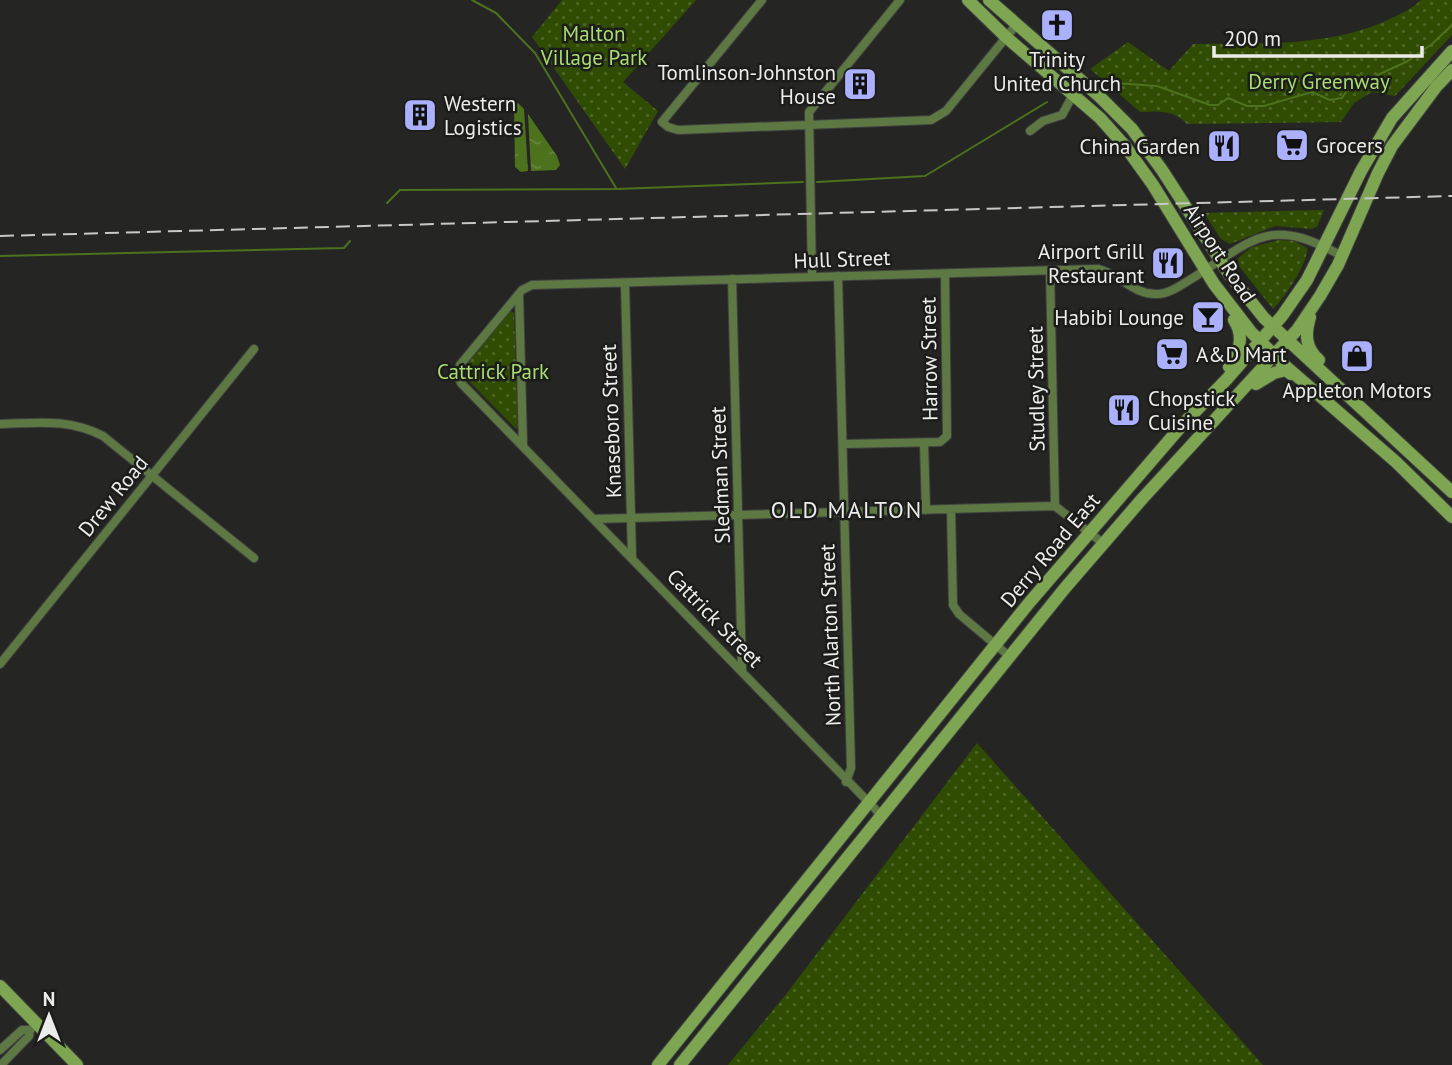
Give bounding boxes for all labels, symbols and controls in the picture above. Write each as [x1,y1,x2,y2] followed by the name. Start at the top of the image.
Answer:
[1038,6,1076,44] church icon: Trinity United Church
[1214,14,1422,58] scale bar
[540,20,647,71] park label: Malton Village Park
[1224,25,1281,52] text: 200 m
[993,46,1121,97] place label: Trinity United Church
[658,59,836,110] place label: Tomlinson-Johnston House
[841,65,879,103] building icon: Tomlinson-Johnston House
[1248,68,1390,95] park label: Derry Greenway
[444,90,522,141] place label: Western Logistics
[401,96,439,134] building icon: Western Logistics
[1273,126,1311,164] supermarket icon: Grocers
[1205,127,1243,165] restaurant icon: China Garden
[1316,132,1383,159] place label: Grocers
[1080,133,1200,160] place label: China Garden
[1178,198,1262,308] street label: Airport Road
[1038,238,1144,289] place label: Airport Grill Restaurant
[793,244,891,274] street label: Hull Street
[1149,244,1187,282] restaurant icon: Airport Grill Restaurant
[914,297,944,421] street label: Harrow Street
[1189,298,1227,336] bar icon: Habibi Lounge
[1054,304,1184,331] place label: Habibi Lounge
[1021,326,1051,452] street label: Studley Street
[1153,335,1191,373] supermarket icon: A&D Mart
[1338,337,1376,375] shop icon: Appleton Motors
[1196,341,1287,368] place label: A&D Mart
[595,344,627,498] street label: Knaseboro Street
[437,358,549,385] park label: Cattrick Park
[1282,377,1432,404] place label: Appleton Motors
[1148,385,1235,436] place label: Chopstick Cuisine
[1105,391,1143,429] restaurant icon: Chopstick Cuisine
[704,406,736,544] street label: Sledman Street
[72,450,154,542] street label: Drew Road
[994,487,1106,613] street label: Derry Road East
[771,495,923,524] district label: OLD MALTON
[813,543,847,727] street label: North Alarton Street
[661,563,769,673] street label: Cattrick Street
[14,981,84,1051] north arrow
[43,987,55,1011] text: N

